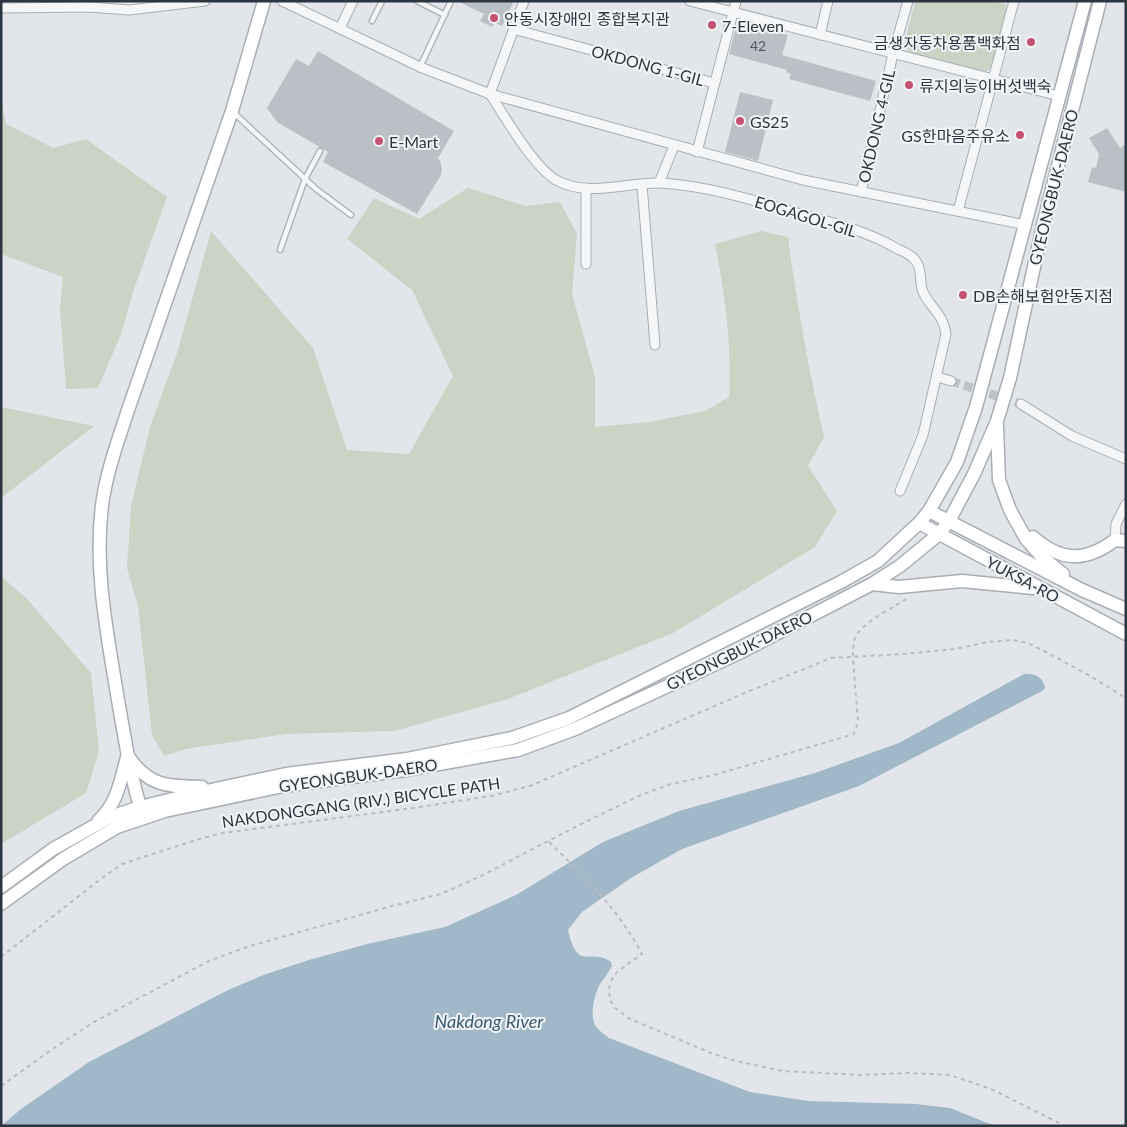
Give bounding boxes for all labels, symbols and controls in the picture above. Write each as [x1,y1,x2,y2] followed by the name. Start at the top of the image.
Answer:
[504,9,670,28] place label: 안동시장애인 종합복지관
[488,12,500,24] marker: 안동시장애인 종합복지관
[722,16,784,35] place label: 7-Eleven
[706,19,718,31] marker: 7-Eleven
[874,33,1021,52] place label: 금생자동차용품백화점
[1025,36,1037,48] marker: 금생자동차용품백화점
[750,37,766,54] house number: 42
[590,41,706,89] street label: OKDONG 1-GIL
[854,67,898,185] street label: OKDONG 4-GIL
[919,76,1051,95] place label: 류지의능이버섯백숙
[903,79,915,91] marker: 류지의능이버섯백숙
[1024,107,1082,267] street label: GYEONGBUK-DAERO
[750,112,789,131] place label: GS25
[734,115,746,127] marker: GS25
[901,126,1010,145] place label: GS한마음주유소
[1014,129,1026,141] marker: GS한마음주유소
[389,132,439,151] place label: E-Mart
[373,135,385,147] marker: E-Mart
[753,191,859,241] street label: EOGAGOL-GIL
[973,286,1113,305] place label: DB손해보험안동지점
[957,289,969,301] marker: DB손해보험안동지점
[983,552,1063,606] street label: YUKSA-RO
[663,606,815,694] street label: GYEONGBUK-DAERO
[277,754,439,796] street label: GYEONGBUK-DAERO
[221,773,501,831] street label: NAKDONGGANG (RIV.) BICYCLE PATH
[435,1010,544,1032] water label: Nakdong River

